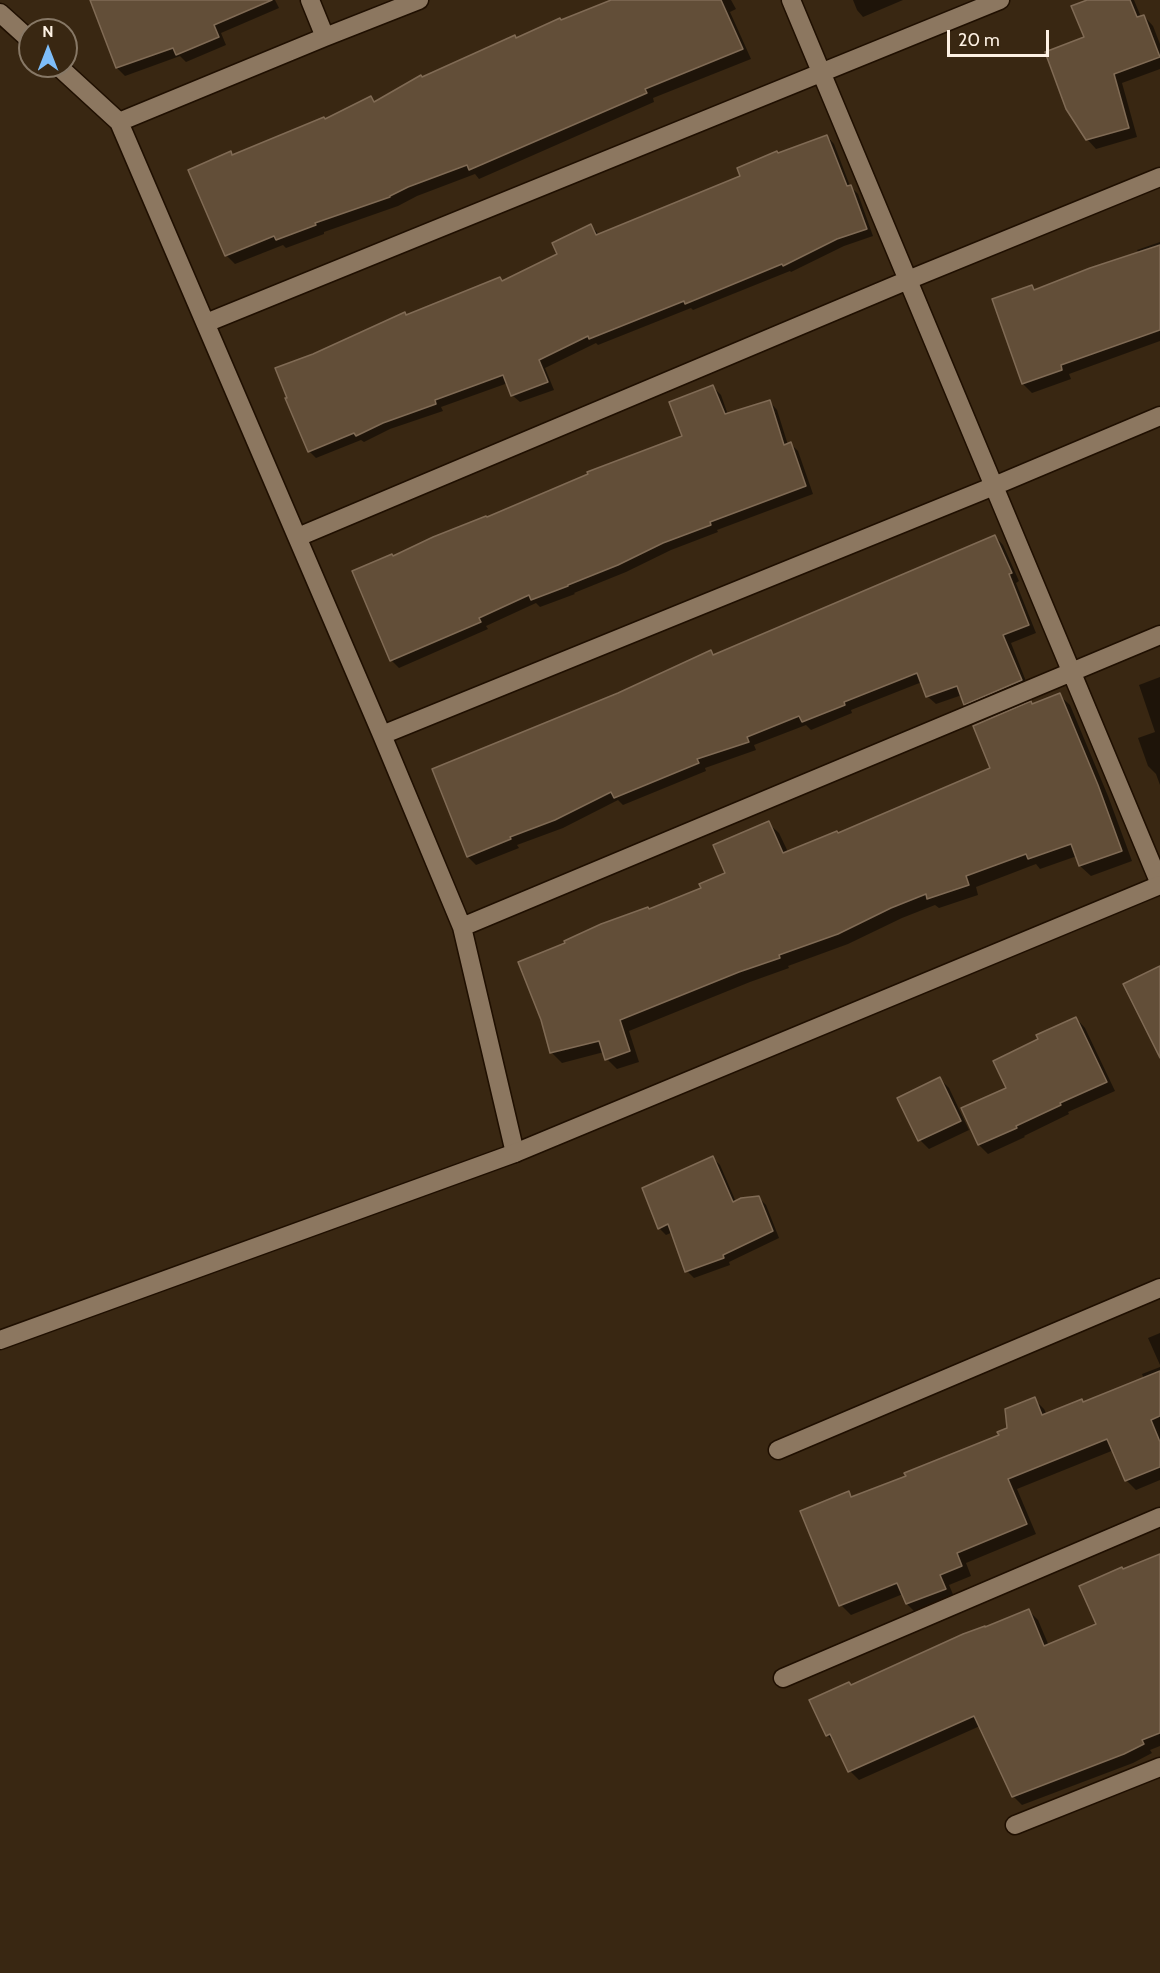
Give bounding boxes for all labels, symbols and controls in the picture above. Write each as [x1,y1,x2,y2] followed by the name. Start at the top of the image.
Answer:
[18,18,78,78] north arrow
[950,18,1052,56] scale bar
[42,22,54,41] text: N
[958,29,1000,51] text: 20 m

